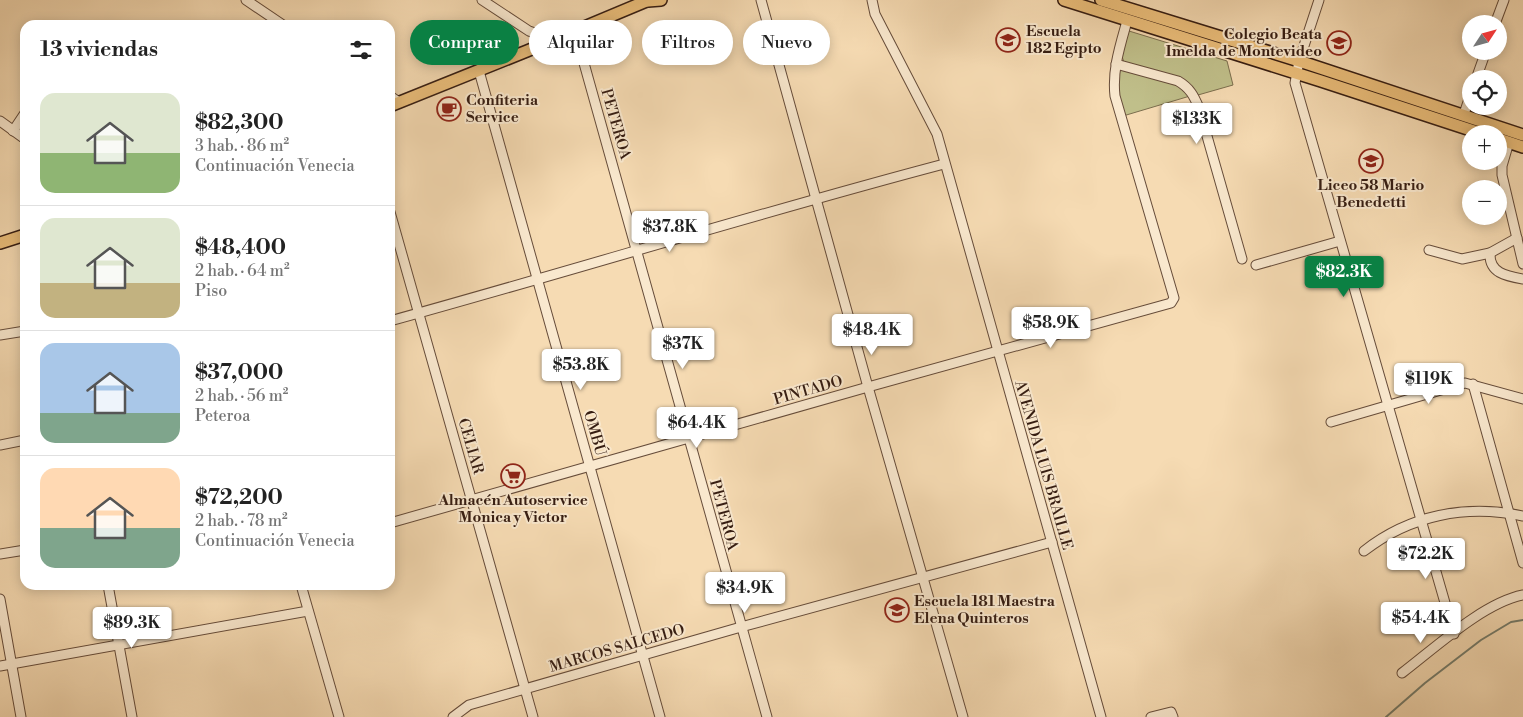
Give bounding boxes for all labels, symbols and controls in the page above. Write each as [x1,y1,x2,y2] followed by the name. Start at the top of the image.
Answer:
[1462,15,1508,60] north arrow
[1462,15,1507,225] map controls
[410,20,519,65] chip: Comprar
[529,20,632,65] chip: Alquilar
[642,20,733,65] chip: Filtros
[743,20,830,65] chip: Nuevo
[1026,22,1102,58] place label: Escuela 182 Egipto
[1166,25,1323,61] place label: Colegio Beata Imelda de Montevideo
[995,27,1021,53] school or university icon: Escuela 182 Egipto
[1326,30,1352,56] school or university icon: Colegio Beata Imelda de Montevideo
[347,36,375,64] icon: filters
[40,37,158,63] text: 13 viviendas
[1462,70,1507,115] button: locate
[596,86,635,162] street label: PETEROA
[466,91,539,127] place label: Confiteria Service
[436,96,462,122] cafe icon: Confiteria Service
[1162,102,1232,145] pin: $133K
[1172,109,1222,129] text: $133K
[195,110,284,136] text: $82,300
[80,113,140,173] icon: home
[1462,125,1507,170] button: +
[195,136,289,156] text: 3 hab. · 86 m²
[1358,148,1384,174] school or university icon: Liceo 58 Mario Benedetti
[195,156,355,176] text: Continuación Venecia
[1318,176,1425,212] place label: Liceo 58 Mario Benedetti
[1462,180,1507,225] button: −
[629,210,711,253] pin: $37.8K
[643,217,697,237] text: $37.8K
[195,235,286,261] text: $48,400
[80,238,140,298] icon: home
[1303,256,1385,298] pin: $82.3K
[195,261,289,281] text: 2 hab. · 64 m²
[1316,262,1372,282] text: $82.3K
[195,281,227,301] text: Piso
[1010,306,1092,349] pin: $58.9K
[1022,313,1080,333] text: $58.9K
[831,314,913,356] pin: $48.4K
[843,320,901,340] text: $48.4K
[653,328,713,370] pin: $37K
[662,334,704,354] text: $37K
[540,348,622,391] pin: $53.8K
[553,355,609,375] text: $53.8K
[195,360,283,386] text: $37,000
[1394,362,1464,405] pin: $119K
[80,363,140,423] icon: home
[1405,369,1453,389] text: $119K
[771,371,845,409] street label: PINTADO
[1010,377,1077,552] street label: AVENIDA LUIS BRAILLE
[195,386,288,406] text: 2 hab. · 56 m²
[195,406,250,426] text: Peteroa
[656,406,738,449] pin: $64.4K
[579,408,611,458] street label: OMBÚ
[668,413,726,433] text: $64.4K
[454,416,488,477] street label: CELIAR
[500,463,526,489] supermarket icon: Almacén Autoservice Monica y Victor
[705,477,742,553] street label: PETEROA
[195,485,283,511] text: $72,200
[80,488,140,548] icon: home
[437,491,588,527] place label: Almacén Autoservice Monica y Victor
[195,511,288,531] text: 2 hab. · 78 m²
[195,531,355,551] text: Continuación Venecia
[1385,538,1467,580] pin: $72.2K
[1398,544,1454,564] text: $72.2K
[704,572,786,614] pin: $34.9K
[716,578,774,598] text: $34.9K
[914,592,1056,628] place label: Escuela 181 Maestra Elena Quinteros
[884,597,910,623] school or university icon: Escuela 181 Maestra Elena Quinteros
[1380,602,1462,644] pin: $54.4K
[91,606,173,649] pin: $89.3K
[1392,608,1450,628] text: $54.4K
[104,613,160,633] text: $89.3K
[547,620,687,677] street label: MARCOS SALCEDO

